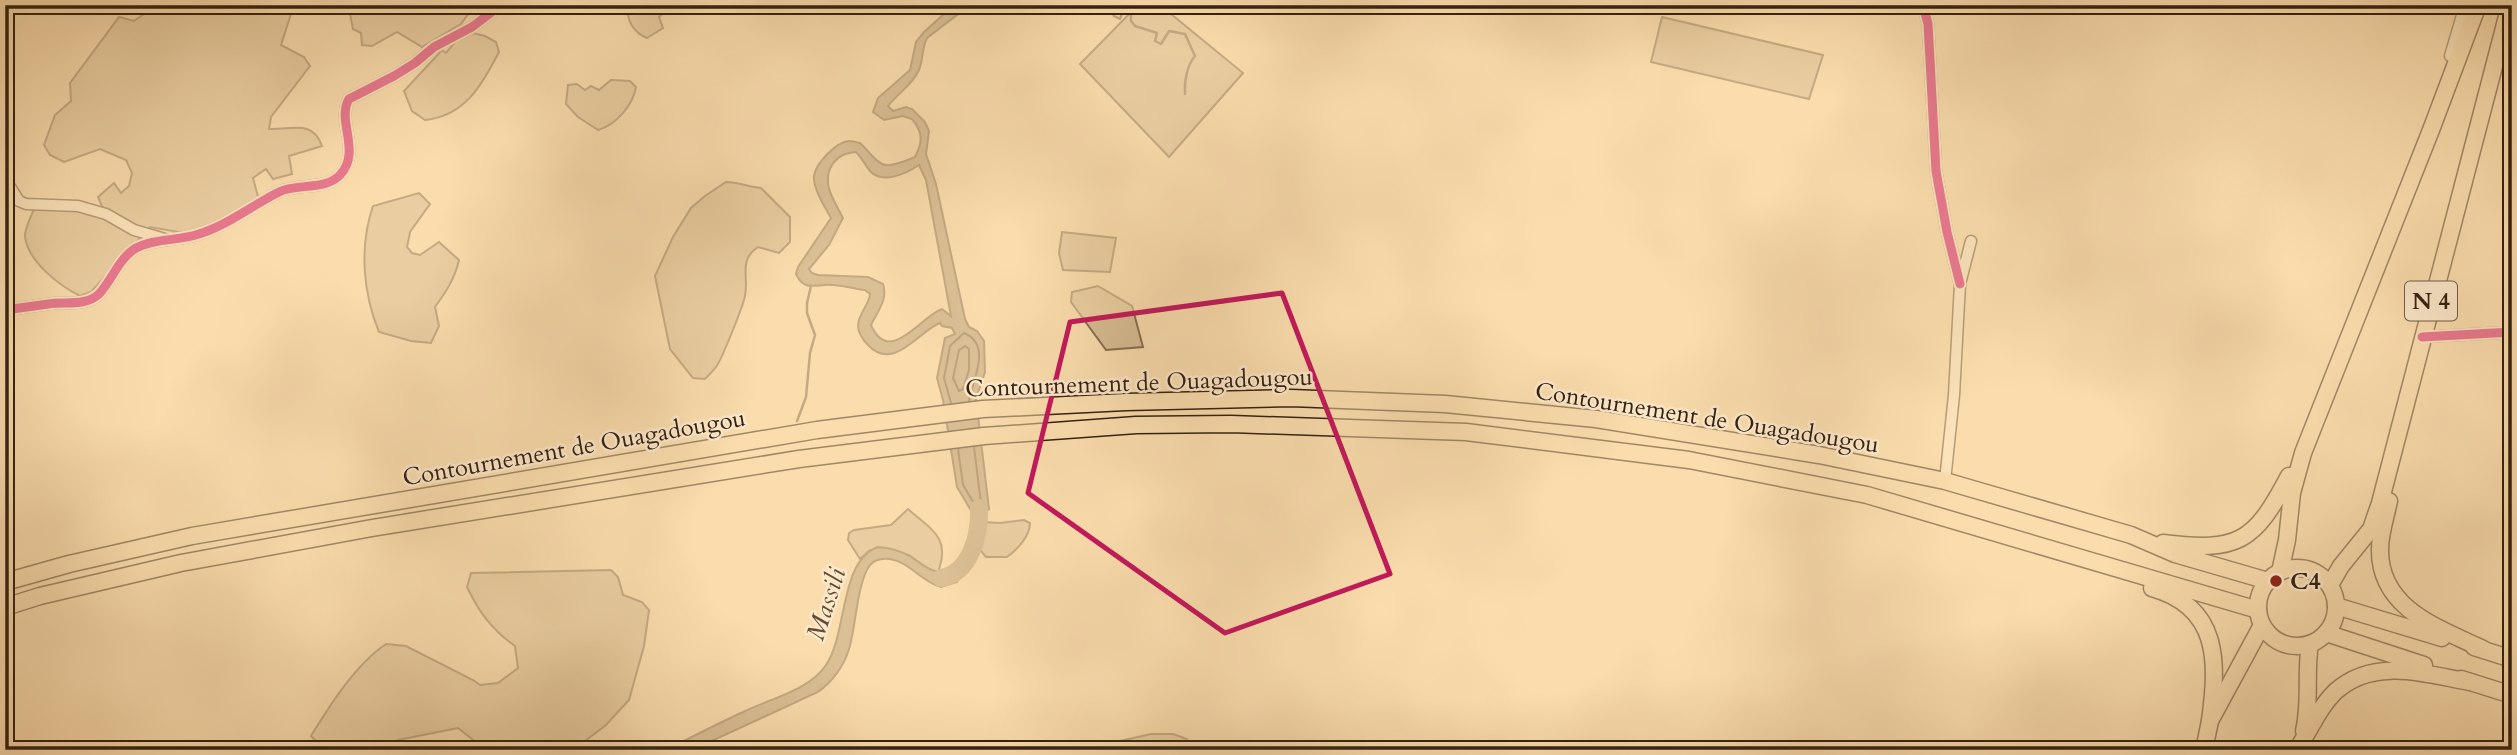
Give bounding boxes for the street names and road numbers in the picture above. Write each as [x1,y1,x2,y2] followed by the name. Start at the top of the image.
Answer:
[2405,282,2457,320] road number: N 4
[965,360,1313,406] street label: Contournement de Ouagadougou
[1533,375,1881,461] street label: Contournement de Ouagadougou
[400,402,748,494] street label: Contournement de Ouagadougou

